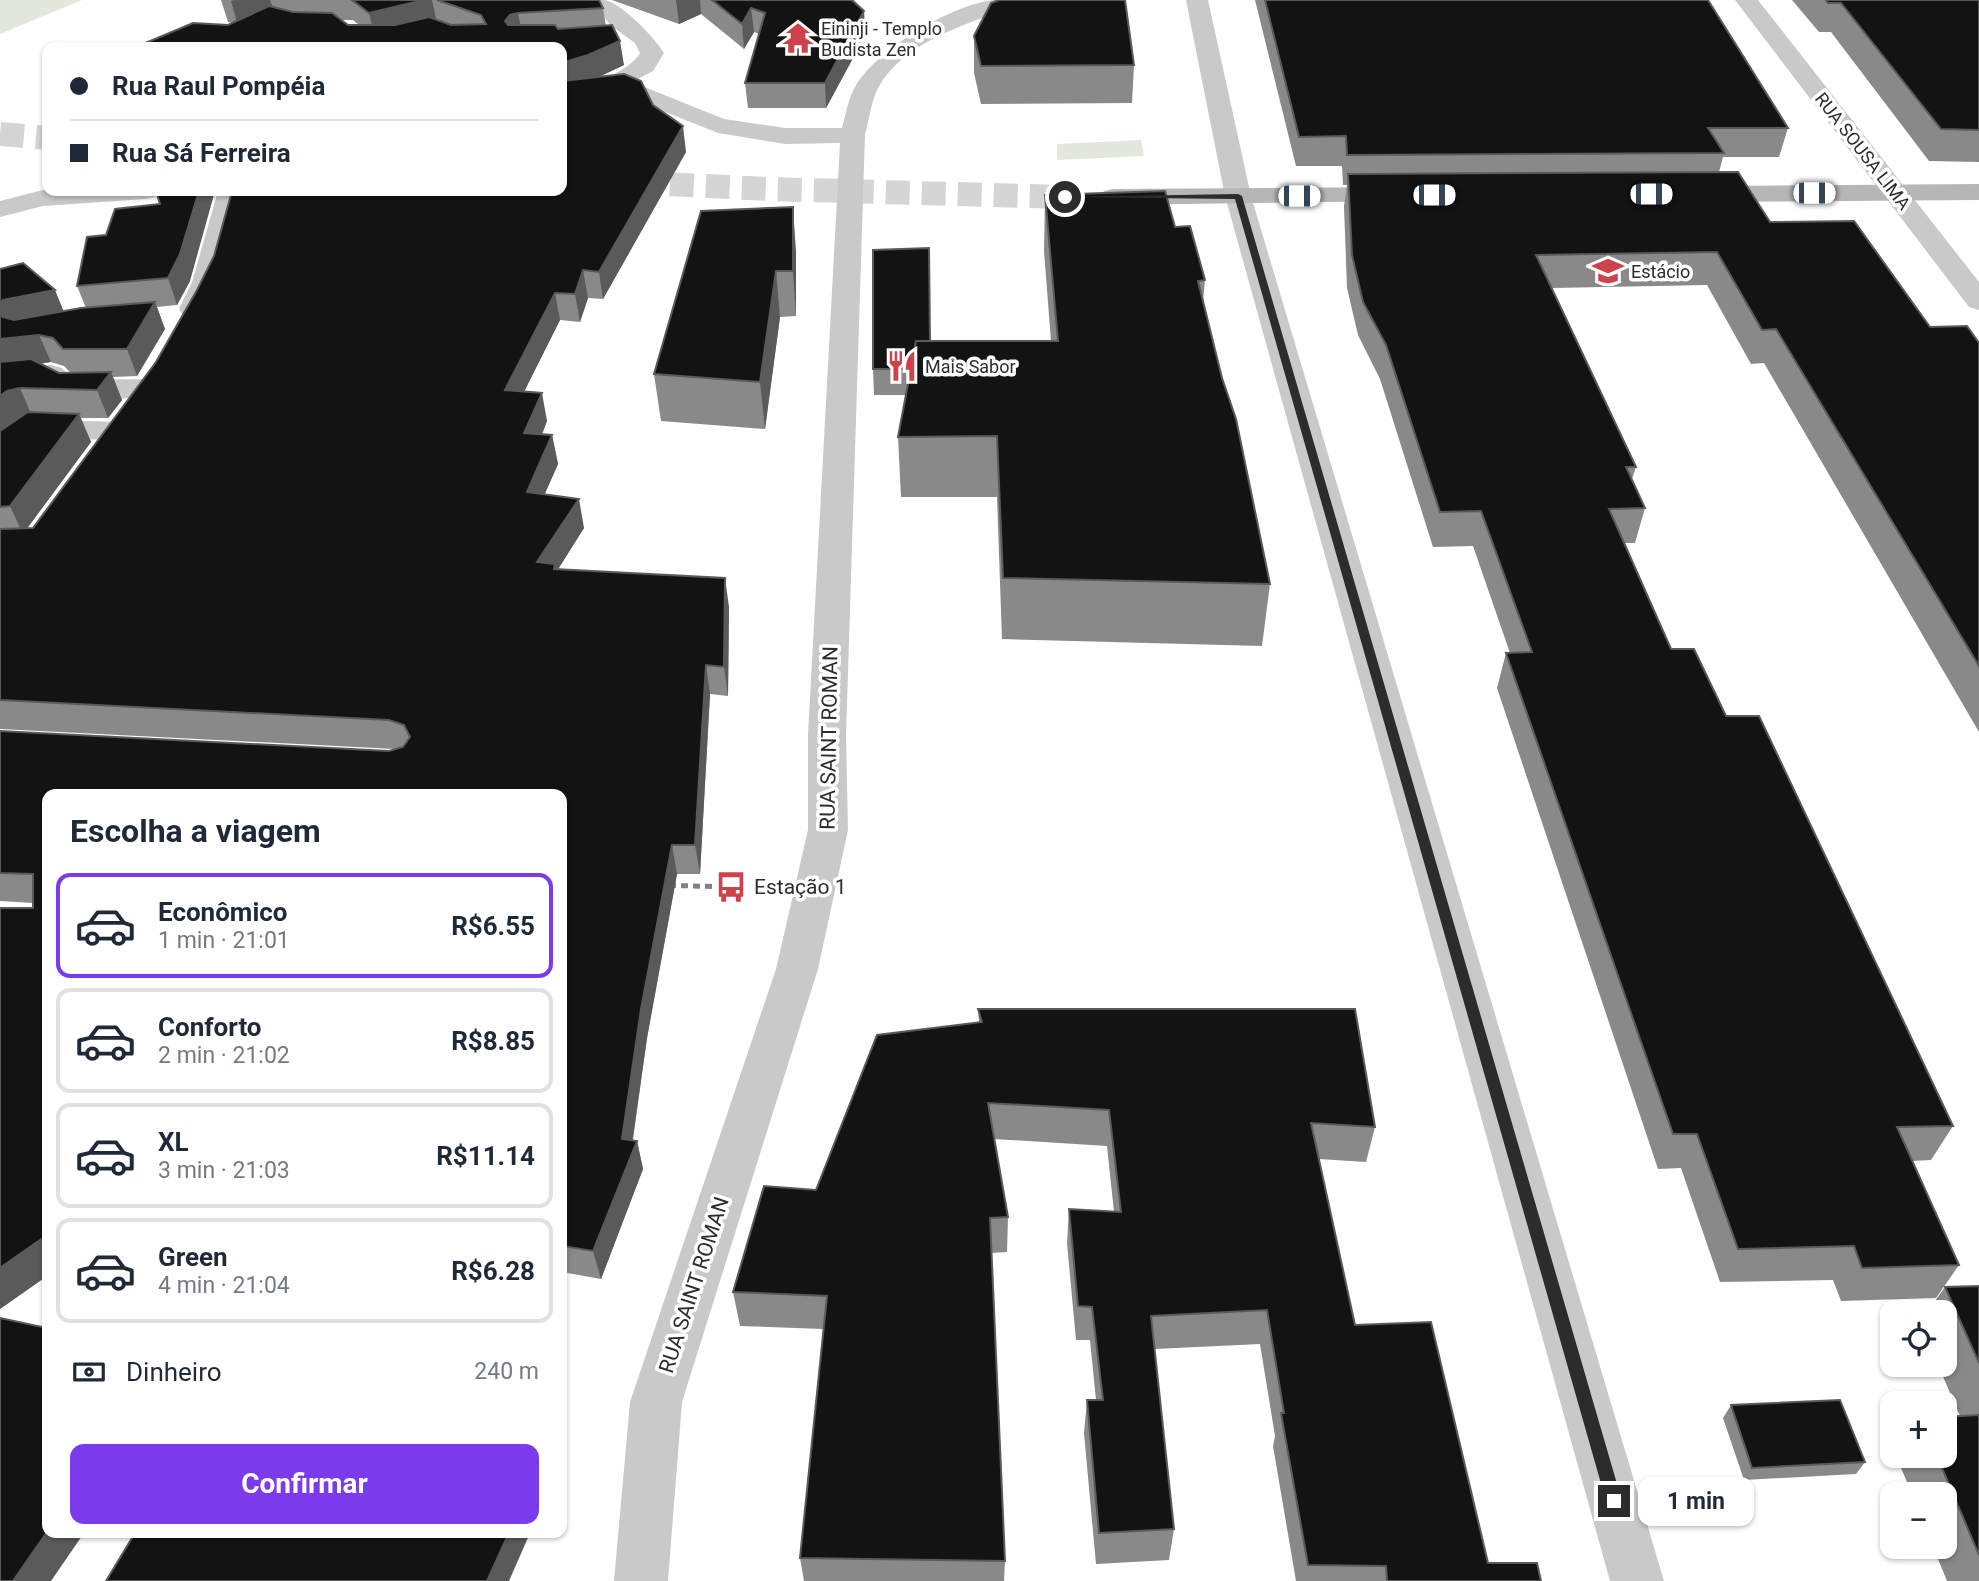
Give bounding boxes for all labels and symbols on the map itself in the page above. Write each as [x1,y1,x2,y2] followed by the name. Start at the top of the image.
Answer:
[821,18,942,60] place label: Eininji - Templo Budista Zen
[781,21,815,55] temple icon: Eininji - Templo Budista Zen
[1811,88,1915,214] street label: RUA SOUSA LIMA
[1049,181,1081,213] route start
[1794,183,1836,204] car
[1631,184,1673,205] car
[1414,185,1456,206] car
[1279,186,1321,207] car
[1591,254,1625,288] school or university icon: Estácio
[1631,261,1690,282] place label: Estácio
[885,349,919,383] restaurant icon: Mais Sabor
[925,356,1016,377] place label: Mais Sabor
[815,646,843,830] street label: RUA SAINT ROMAN
[714,870,748,904] bus stop icon: Estação 1
[754,875,846,899] place label: Estação 1
[654,1194,734,1376] street label: RUA SAINT ROMAN
[1638,1476,1754,1526] callout: 1 min
[1598,1485,1630,1517] route end

